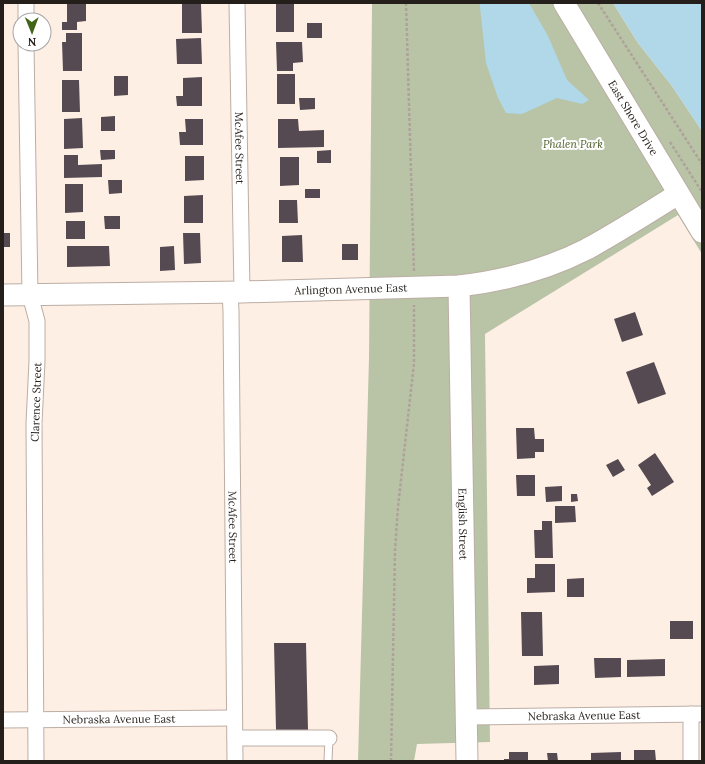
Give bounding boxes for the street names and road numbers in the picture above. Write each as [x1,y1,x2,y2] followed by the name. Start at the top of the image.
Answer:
[605,78,661,158] street label: East Shore Drive
[232,112,247,185] street label: McAfee Street
[293,280,408,298] street label: Arlington Avenue East
[28,361,44,442] street label: Clarence Street
[455,488,471,561] street label: English Street
[226,491,240,564] street label: McAfee Street
[527,708,641,723] street label: Nebraska Avenue East
[63,712,176,726] street label: Nebraska Avenue East

